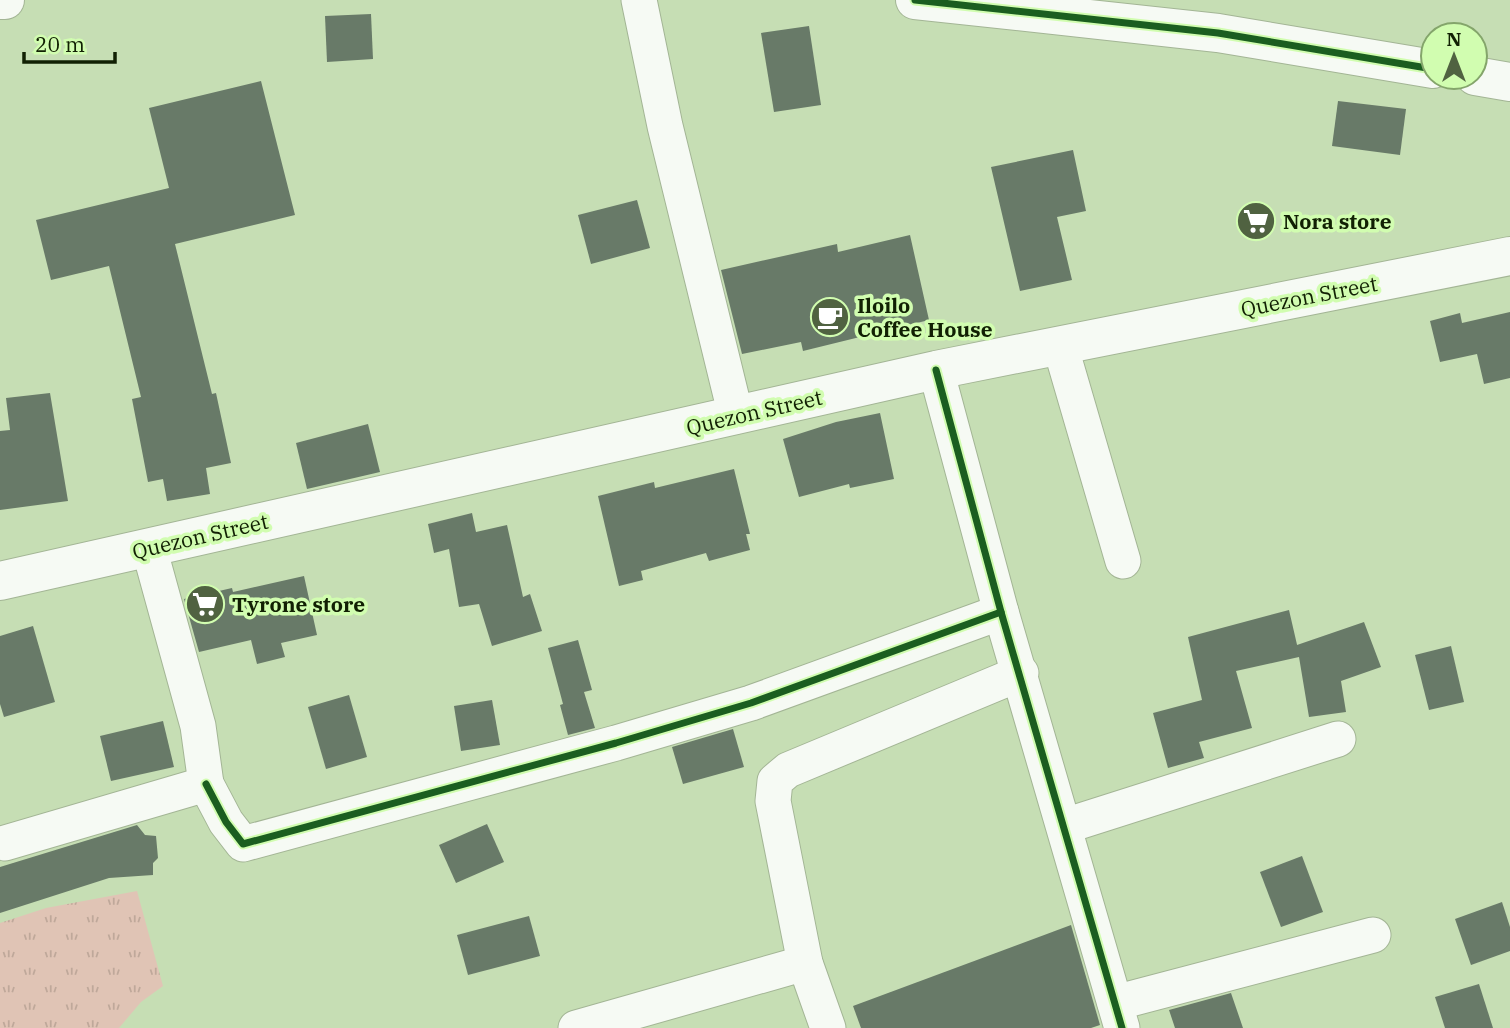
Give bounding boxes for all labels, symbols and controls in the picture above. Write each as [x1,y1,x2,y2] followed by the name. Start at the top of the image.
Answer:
[24,21,116,65] scale bar
[1419,21,1489,91] north arrow
[1446,27,1462,51] text: N
[35,30,85,58] text: 20 m
[1235,200,1277,242] supermarket icon: Nora store
[1283,207,1392,235] place label: Nora store
[1238,269,1380,323] street label: Quezon Street
[857,291,993,343] place label: Iloilo Coffee House
[809,296,851,338] cafe icon: Iloilo Coffee House
[683,383,825,441] street label: Quezon Street
[129,507,271,565] street label: Quezon Street
[184,583,226,625] supermarket icon: Tyrone store
[232,590,365,618] place label: Tyrone store

